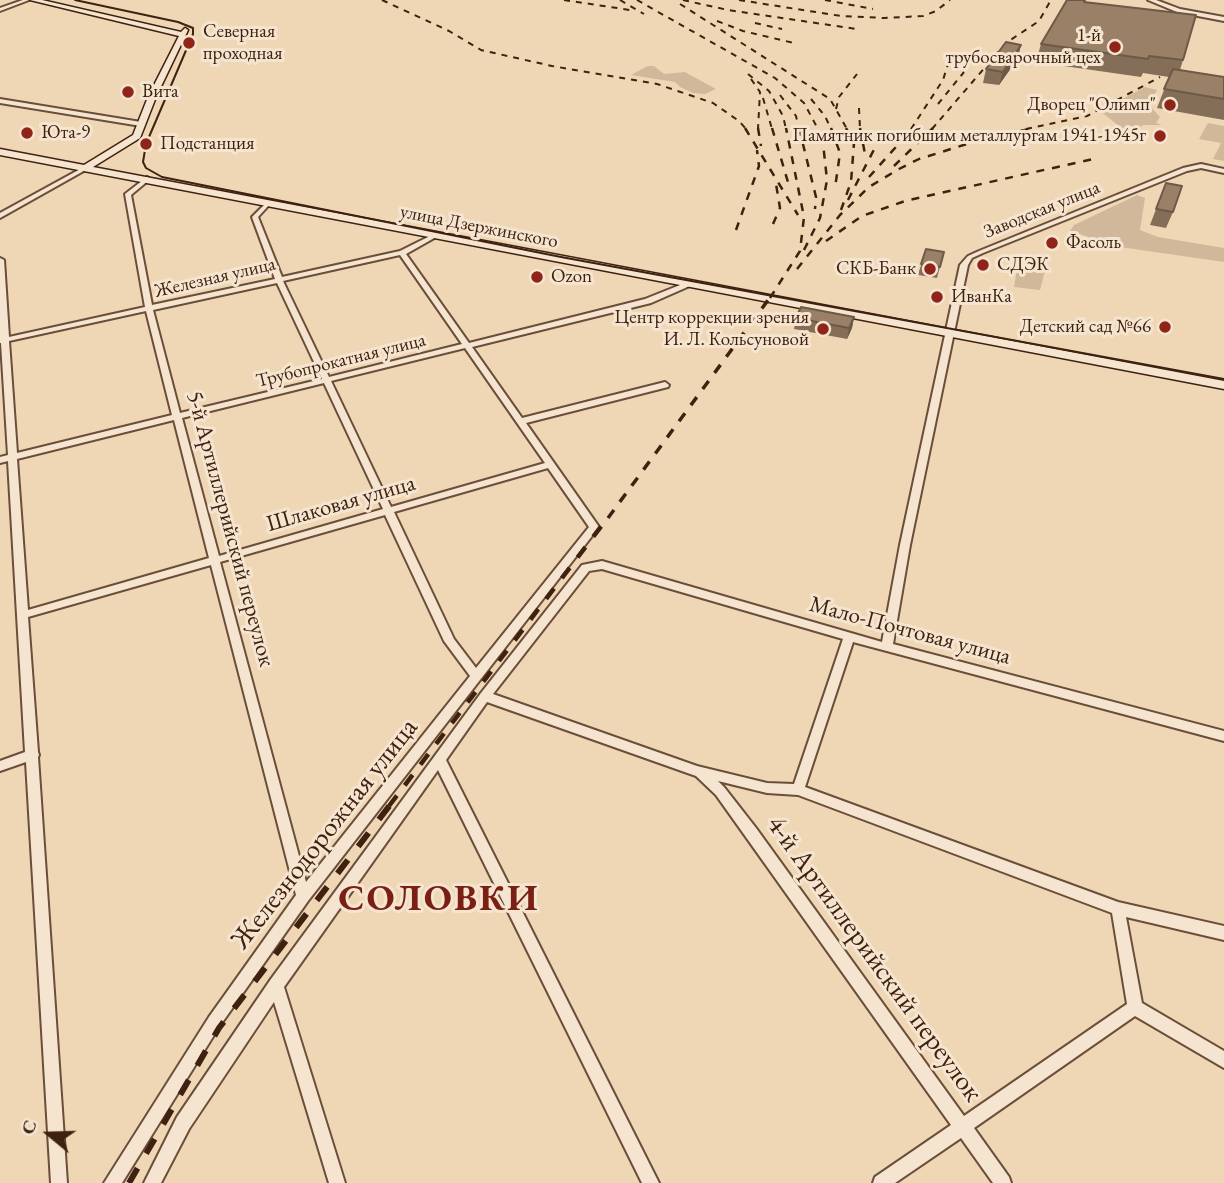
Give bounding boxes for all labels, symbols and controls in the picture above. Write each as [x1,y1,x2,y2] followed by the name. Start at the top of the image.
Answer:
[203,21,282,65] place label: Северная проходная
[946,25,1101,69] place label: 1-й трубосварочный цех
[181,35,197,51] marker: Северная проходная
[1107,39,1123,55] marker: 1-й трубосварочный цех
[142,81,179,103] place label: Вита
[120,84,136,100] marker: Вита
[1027,94,1156,116] place label: Дворец "Олимп"
[1162,97,1178,113] marker: Дворец "Олимп"
[41,122,90,144] place label: Юта-9
[19,125,35,141] marker: Юта-9
[792,125,1146,147] place label: Памятник погибшим металлургам 1941-1945г
[1152,128,1168,144] marker: Памятник погибшим металлургам 1941-1945г
[160,133,255,155] place label: Подстанция
[138,136,154,152] marker: Подстанция
[981,176,1103,244] street label: Заводская улица
[398,200,560,254] street label: улица Дзержинского
[1066,232,1121,254] place label: Фасоль
[1044,235,1060,251] marker: Фасоль
[152,253,278,303] street label: Железная улица
[997,254,1049,276] place label: СДЭК
[975,257,991,273] marker: СДЭК
[836,258,916,280] place label: СКБ-Банк
[922,261,938,277] marker: СКБ-Банк
[551,266,592,288] place label: Ozon
[529,269,545,285] marker: Ozon
[951,286,1012,308] place label: ИванКа
[929,289,945,305] marker: ИванКа
[615,307,809,351] place label: Центр коррекции зрения И. Л. Кольсуновой
[1020,316,1151,338] place label: Детский сад №66
[1157,319,1173,335] marker: Детский сад №66
[815,321,831,337] marker: Центр коррекции зрения И. Л. Кольсуновой
[254,329,428,393] street label: Трубопрокатная улица
[180,388,280,670] street label: 5-й Артиллерийский переулок
[263,470,419,538] street label: Шлаковая улица
[806,591,1014,671] street label: Мало-Почтовая улица
[224,712,426,956] street label: Железнодорожная улица
[759,809,989,1109] street label: 4-й Артиллерийский переулок
[339,878,539,922] district label: СОЛОВКИ
[14,1099,84,1169] north arrow
[15,1117,43,1137] text: С

